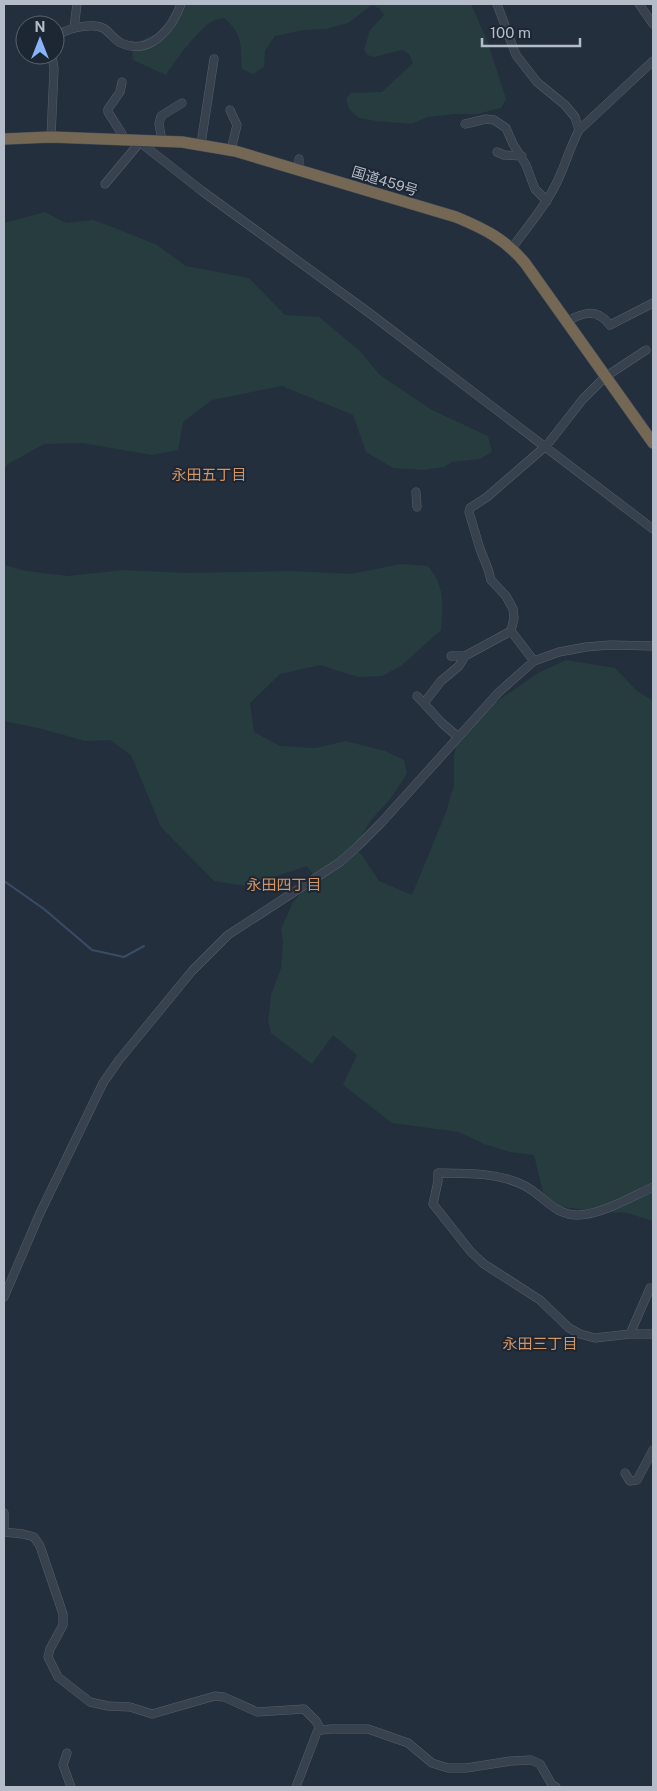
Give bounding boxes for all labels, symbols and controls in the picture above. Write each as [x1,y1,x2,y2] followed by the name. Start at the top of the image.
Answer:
[15,15,65,65] north arrow
[482,15,580,47] scale bar
[35,19,45,35] text: N
[490,24,531,41] text: 100 m
[350,163,420,199] street label: 国道459号
[171,466,247,483] district label: 永田五丁目
[246,876,322,893] district label: 永田四丁目
[502,1335,578,1352] district label: 永田三丁目

